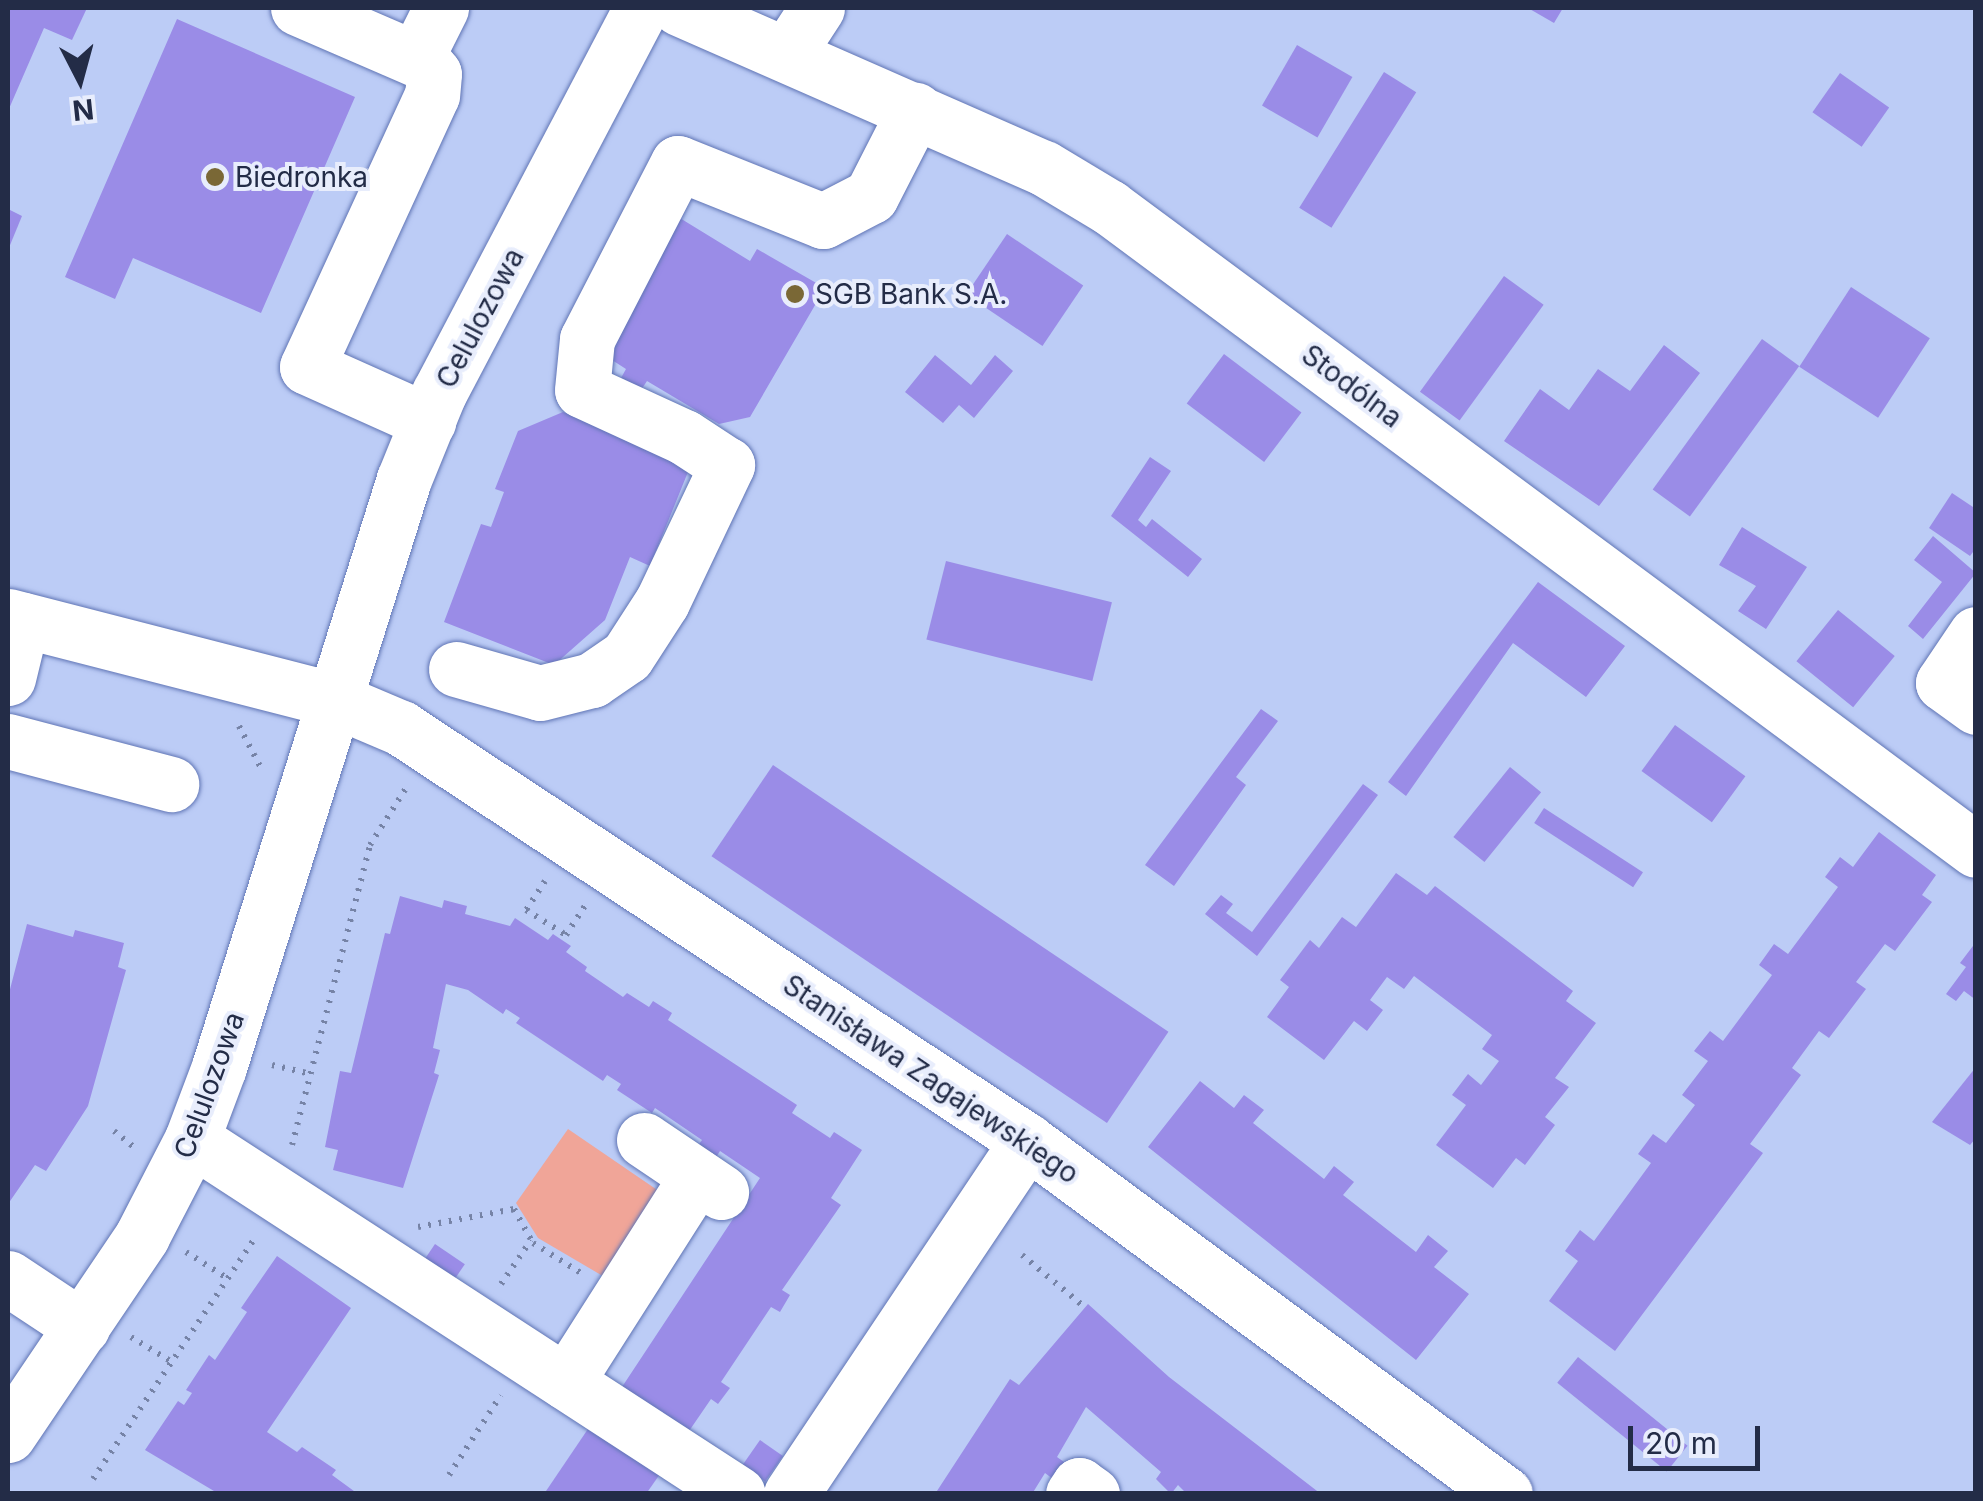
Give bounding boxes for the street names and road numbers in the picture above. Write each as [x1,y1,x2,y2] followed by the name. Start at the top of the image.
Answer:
[429,242,531,394] street label: Celulozowa
[1295,337,1409,435] street label: Stodólna
[777,967,1085,1191] street label: Stanisława Zagajewskiego
[167,1007,251,1163] street label: Celulozowa

